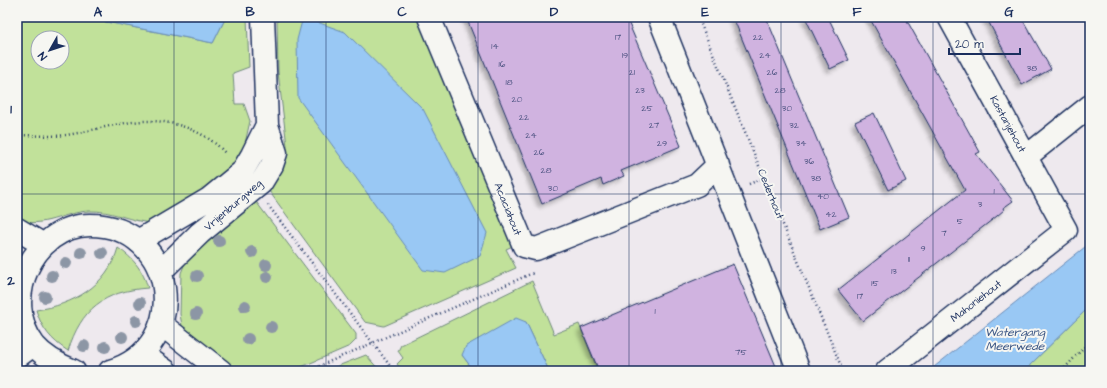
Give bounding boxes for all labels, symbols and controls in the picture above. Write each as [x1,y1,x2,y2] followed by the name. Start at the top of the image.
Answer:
[94,3,103,21] text: A
[245,3,255,21] text: B
[397,3,407,21] text: C
[550,3,559,21] text: D
[701,3,709,21] text: E
[852,3,862,21] text: F
[1004,3,1014,21] text: G
[30,30,70,70] north arrow
[949,30,1020,56] scale bar
[615,31,622,44] house number: 17
[753,31,764,44] house number: 22
[955,36,984,53] text: 20 m
[491,40,499,53] house number: 14
[35,49,51,63] text: N
[622,49,628,62] house number: 19
[759,49,771,62] house number: 24
[499,58,506,71] house number: 16
[1027,62,1037,75] house number: 38
[629,66,635,79] house number: 21
[767,66,778,79] house number: 26
[506,76,513,89] house number: 18
[635,84,645,97] house number: 23
[775,84,786,97] house number: 28
[512,93,523,106] house number: 20
[986,93,1030,156] street label: Kastanjehout
[10,100,12,118] text: 1
[641,102,653,115] house number: 25
[782,102,792,115] house number: 30
[519,111,530,124] house number: 22
[649,119,660,132] house number: 27
[789,119,800,132] house number: 32
[525,129,537,142] house number: 24
[657,137,667,150] house number: 29
[796,137,806,150] house number: 34
[534,146,545,159] house number: 26
[804,155,814,168] house number: 36
[541,164,552,177] house number: 28
[754,167,788,222] street label: Cederhout
[811,172,821,185] house number: 38
[201,175,266,235] street label: Vrijenburgweg
[491,180,526,238] street label: Acaciahout
[548,182,558,195] house number: 30
[993,185,995,198] house number: 1
[817,190,829,203] house number: 40
[978,198,983,211] house number: 3
[825,208,837,221] house number: 42
[957,215,964,228] house number: 5
[941,227,947,240] house number: 7
[920,242,926,255] house number: 9
[908,253,910,266] house number: 11
[891,265,897,278] house number: 13
[6,272,15,290] text: 2
[947,276,1005,326] street label: Mahoniehout
[871,277,879,290] house number: 15
[857,290,864,303] house number: 17
[654,305,656,318] house number: 1
[985,324,1046,355] water label: Watergang Meerwede
[735,346,748,359] house number: 75

